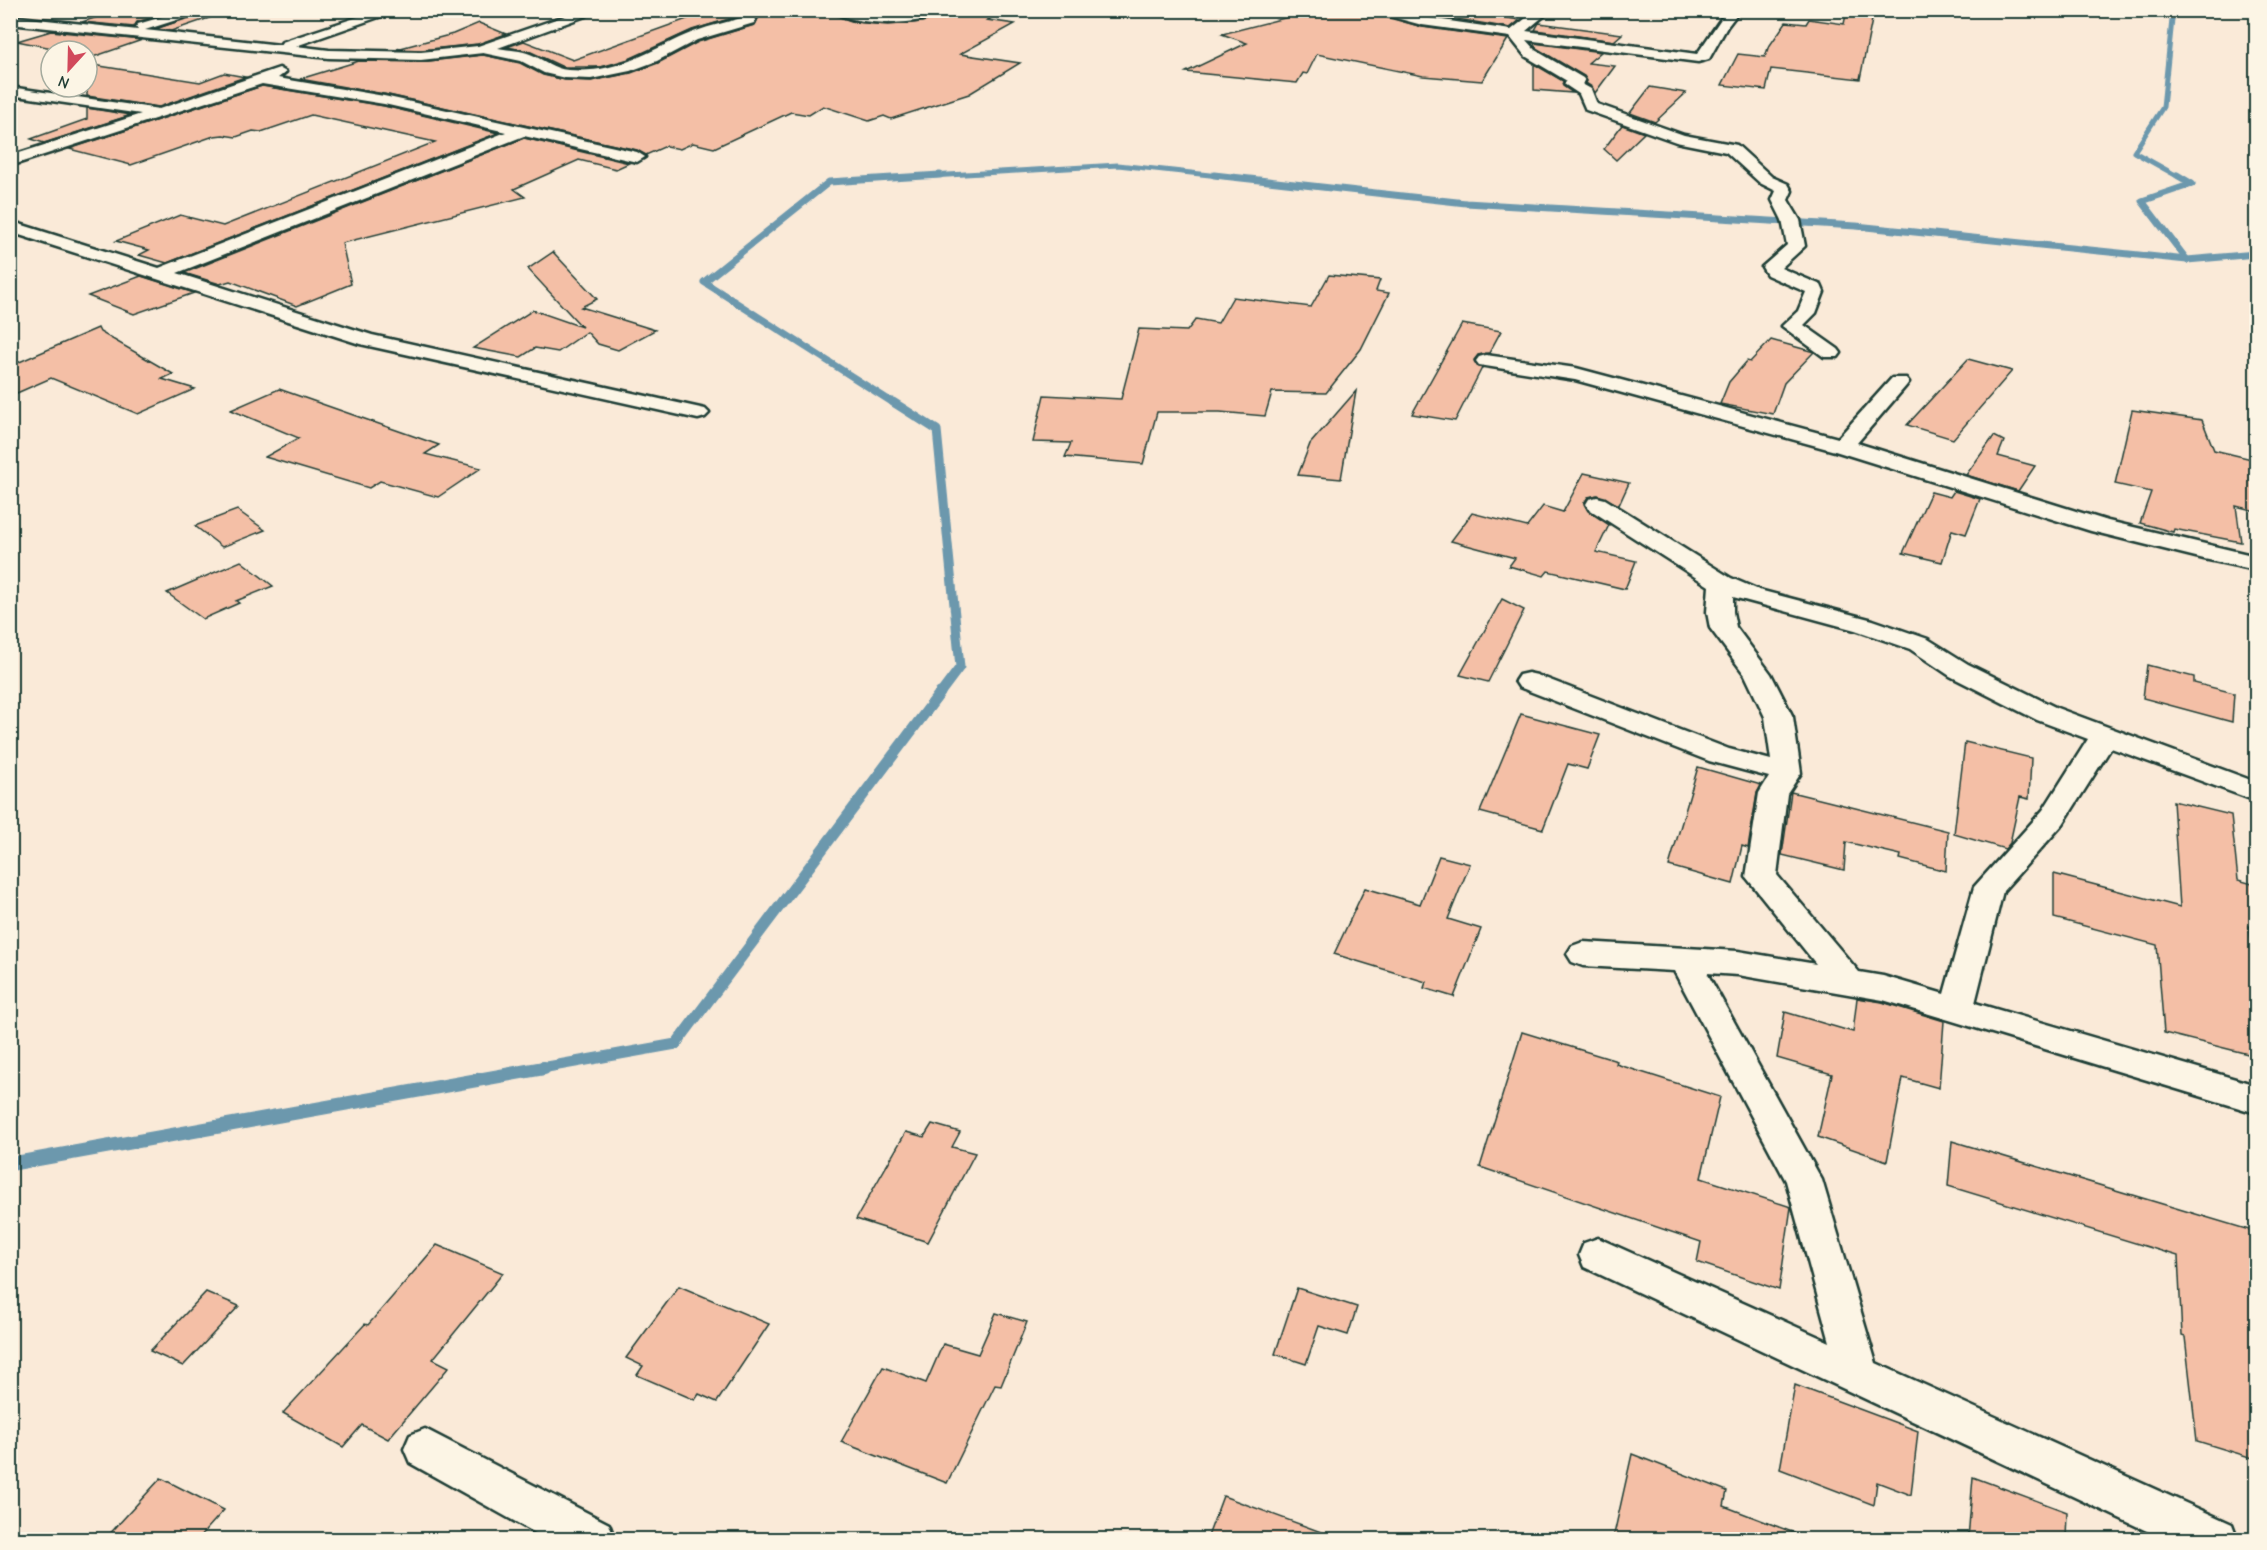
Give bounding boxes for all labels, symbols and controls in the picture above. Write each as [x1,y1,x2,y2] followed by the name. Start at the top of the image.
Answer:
[39,39,99,99] north arrow
[56,72,72,92] text: N

